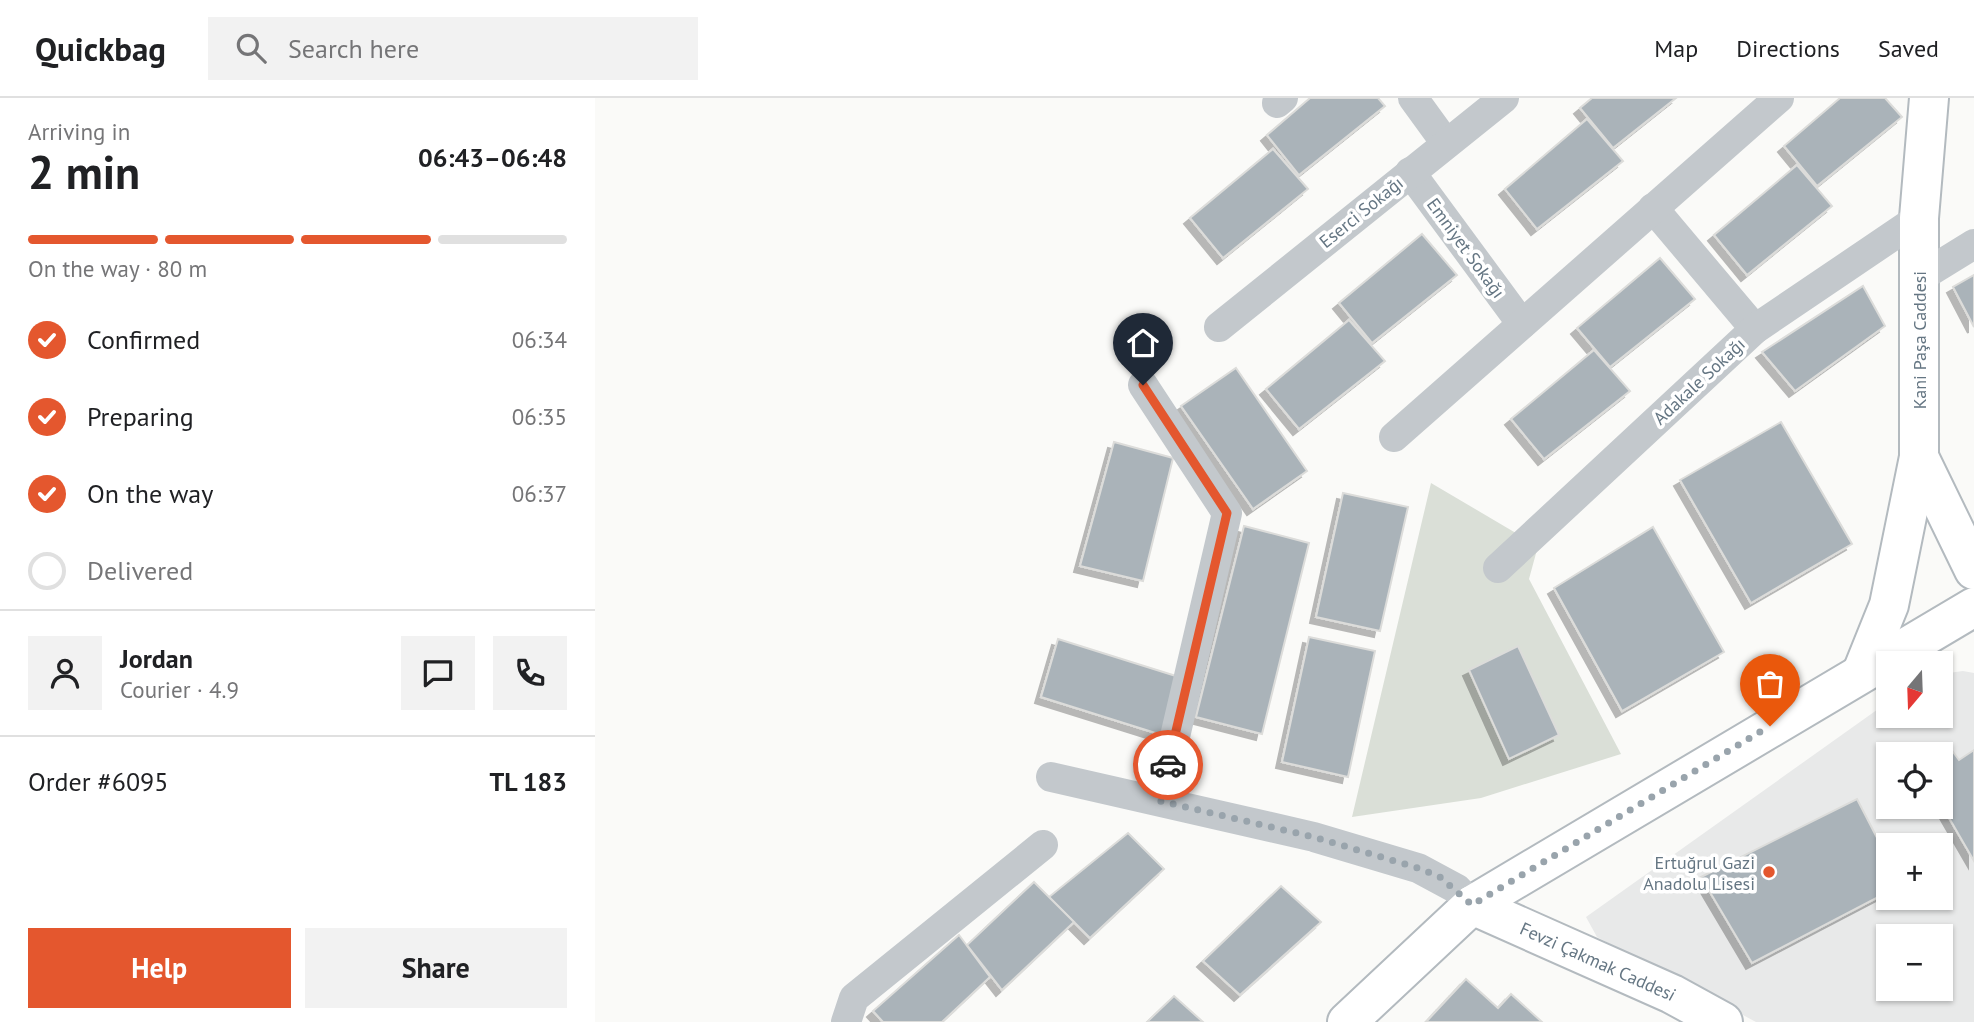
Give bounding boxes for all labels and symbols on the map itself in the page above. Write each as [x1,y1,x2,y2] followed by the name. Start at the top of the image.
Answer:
[1314,171,1408,253] street label: Eserci Sokağı
[1422,193,1510,303] street label: Emniyet Sokağı
[1908,271,1931,409] street label: Kani Paşa Caddesi
[1113,313,1173,385] pin
[1648,333,1750,429] street label: Adakale Sokağı
[1876,651,1953,728] north arrow
[1740,654,1800,726] pin
[1133,730,1203,800] courier
[1643,851,1755,895] place label: Ertuğrul Gazi Anadolu Lisesi
[1761,864,1777,880] marker: Ertuğrul Gazi Anadolu Lisesi
[1517,916,1680,1006] street label: Fevzi Çakmak Caddesi

